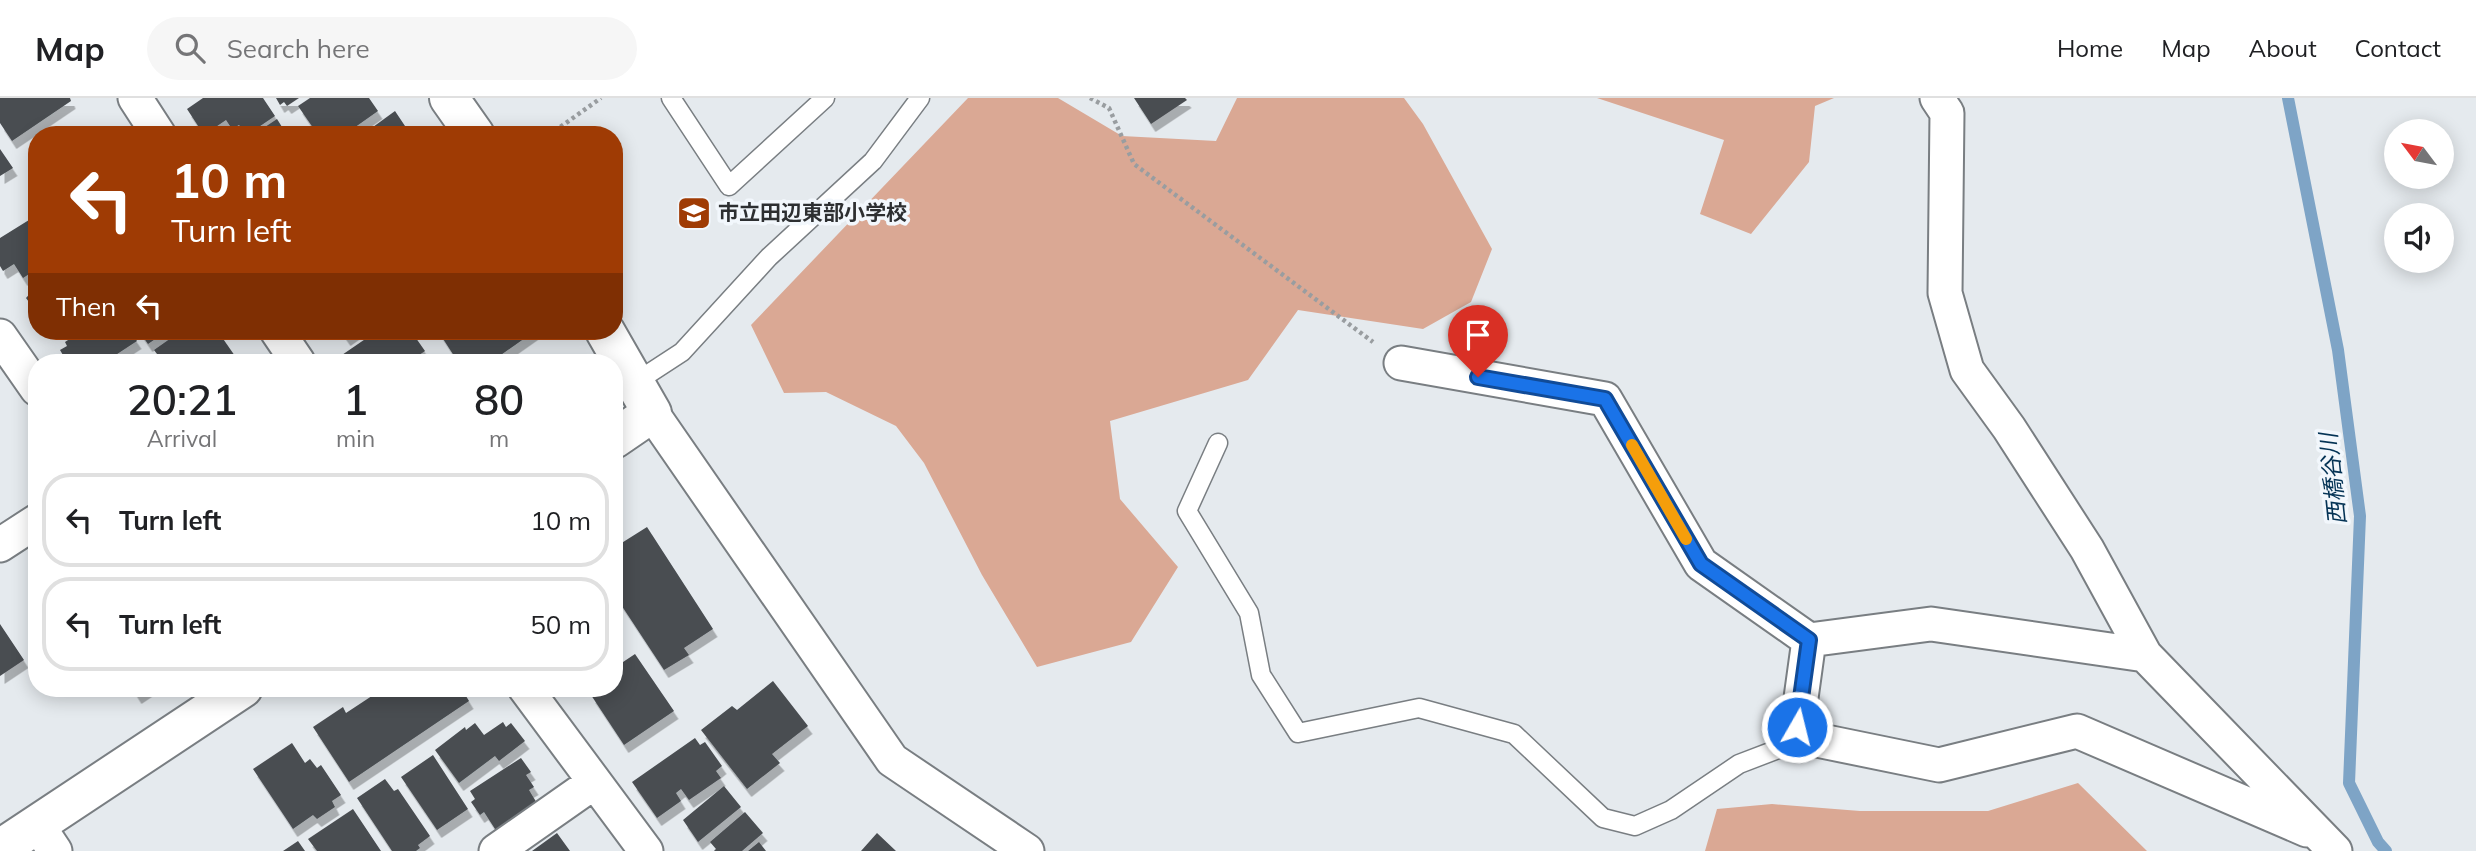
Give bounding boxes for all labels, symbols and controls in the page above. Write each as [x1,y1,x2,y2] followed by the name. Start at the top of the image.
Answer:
[147,17,637,80] search box
[35,28,105,69] text: Map
[171,29,209,67] icon: search
[227,32,370,65] text: Search here
[2057,33,2123,63] text: Home
[2161,33,2211,63] text: Map
[2249,33,2317,63] text: About
[2355,33,2441,63] text: Contact
[2384,119,2454,189] north arrow
[2384,119,2454,273] map controls
[171,149,287,210] text: 10 m
[56,154,147,245] icon: left
[675,194,713,232] school or university icon: 市立田辺東部小学校
[718,199,907,225] place label: 市立田辺東部小学校
[2384,203,2454,273] button: sound
[171,210,291,250] text: Turn left
[130,287,168,325] icon: left
[56,290,116,323] text: Then
[1448,305,1508,377] pin
[1459,316,1497,354] icon: arrive
[127,373,237,426] text: 20:21
[343,373,368,426] text: 1
[474,373,524,426] text: 80
[147,424,217,453] text: Arrival
[336,424,375,453] text: min
[489,424,509,453] text: m
[2313,429,2352,526] water label: 西橋谷川
[60,501,98,539] icon: left
[119,504,221,537] text: Turn left
[530,504,591,537] text: 10 m
[60,605,98,643] icon: left
[119,608,221,641] text: Turn left
[530,608,591,641] text: 50 m
[1760,690,1834,764] position arrow

